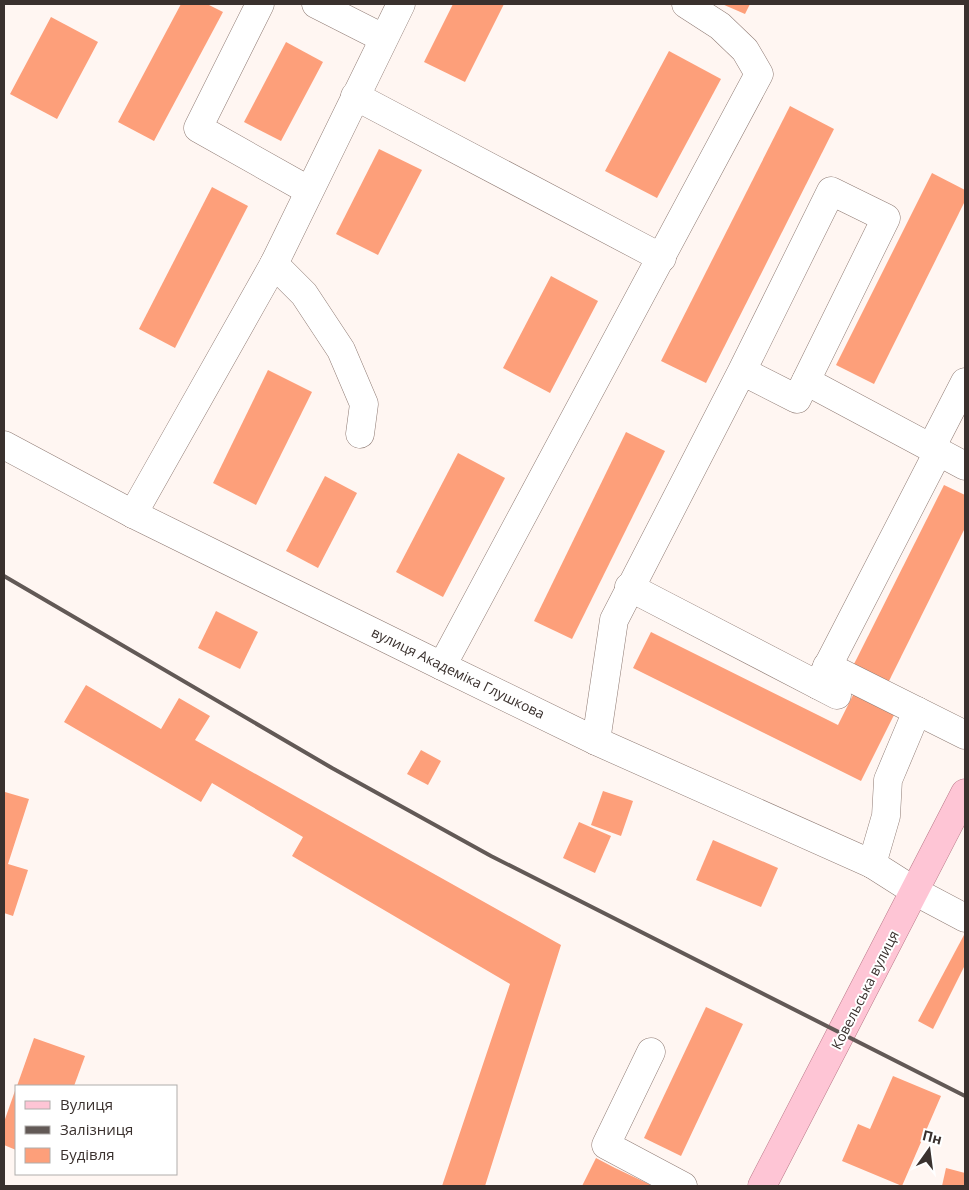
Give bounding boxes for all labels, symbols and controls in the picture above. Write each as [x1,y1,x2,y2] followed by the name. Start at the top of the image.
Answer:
[368,622,548,723] street label: вулиця Академіка Глушкова
[826,927,903,1053] street label: Ковельська вулиця
[15,1085,178,1175] legend
[60,1094,113,1114] text: Вулиця
[60,1119,133,1139] text: Залізниця
[904,1125,954,1175] north arrow
[920,1125,944,1149] text: Пн
[60,1144,115,1164] text: Будівля

